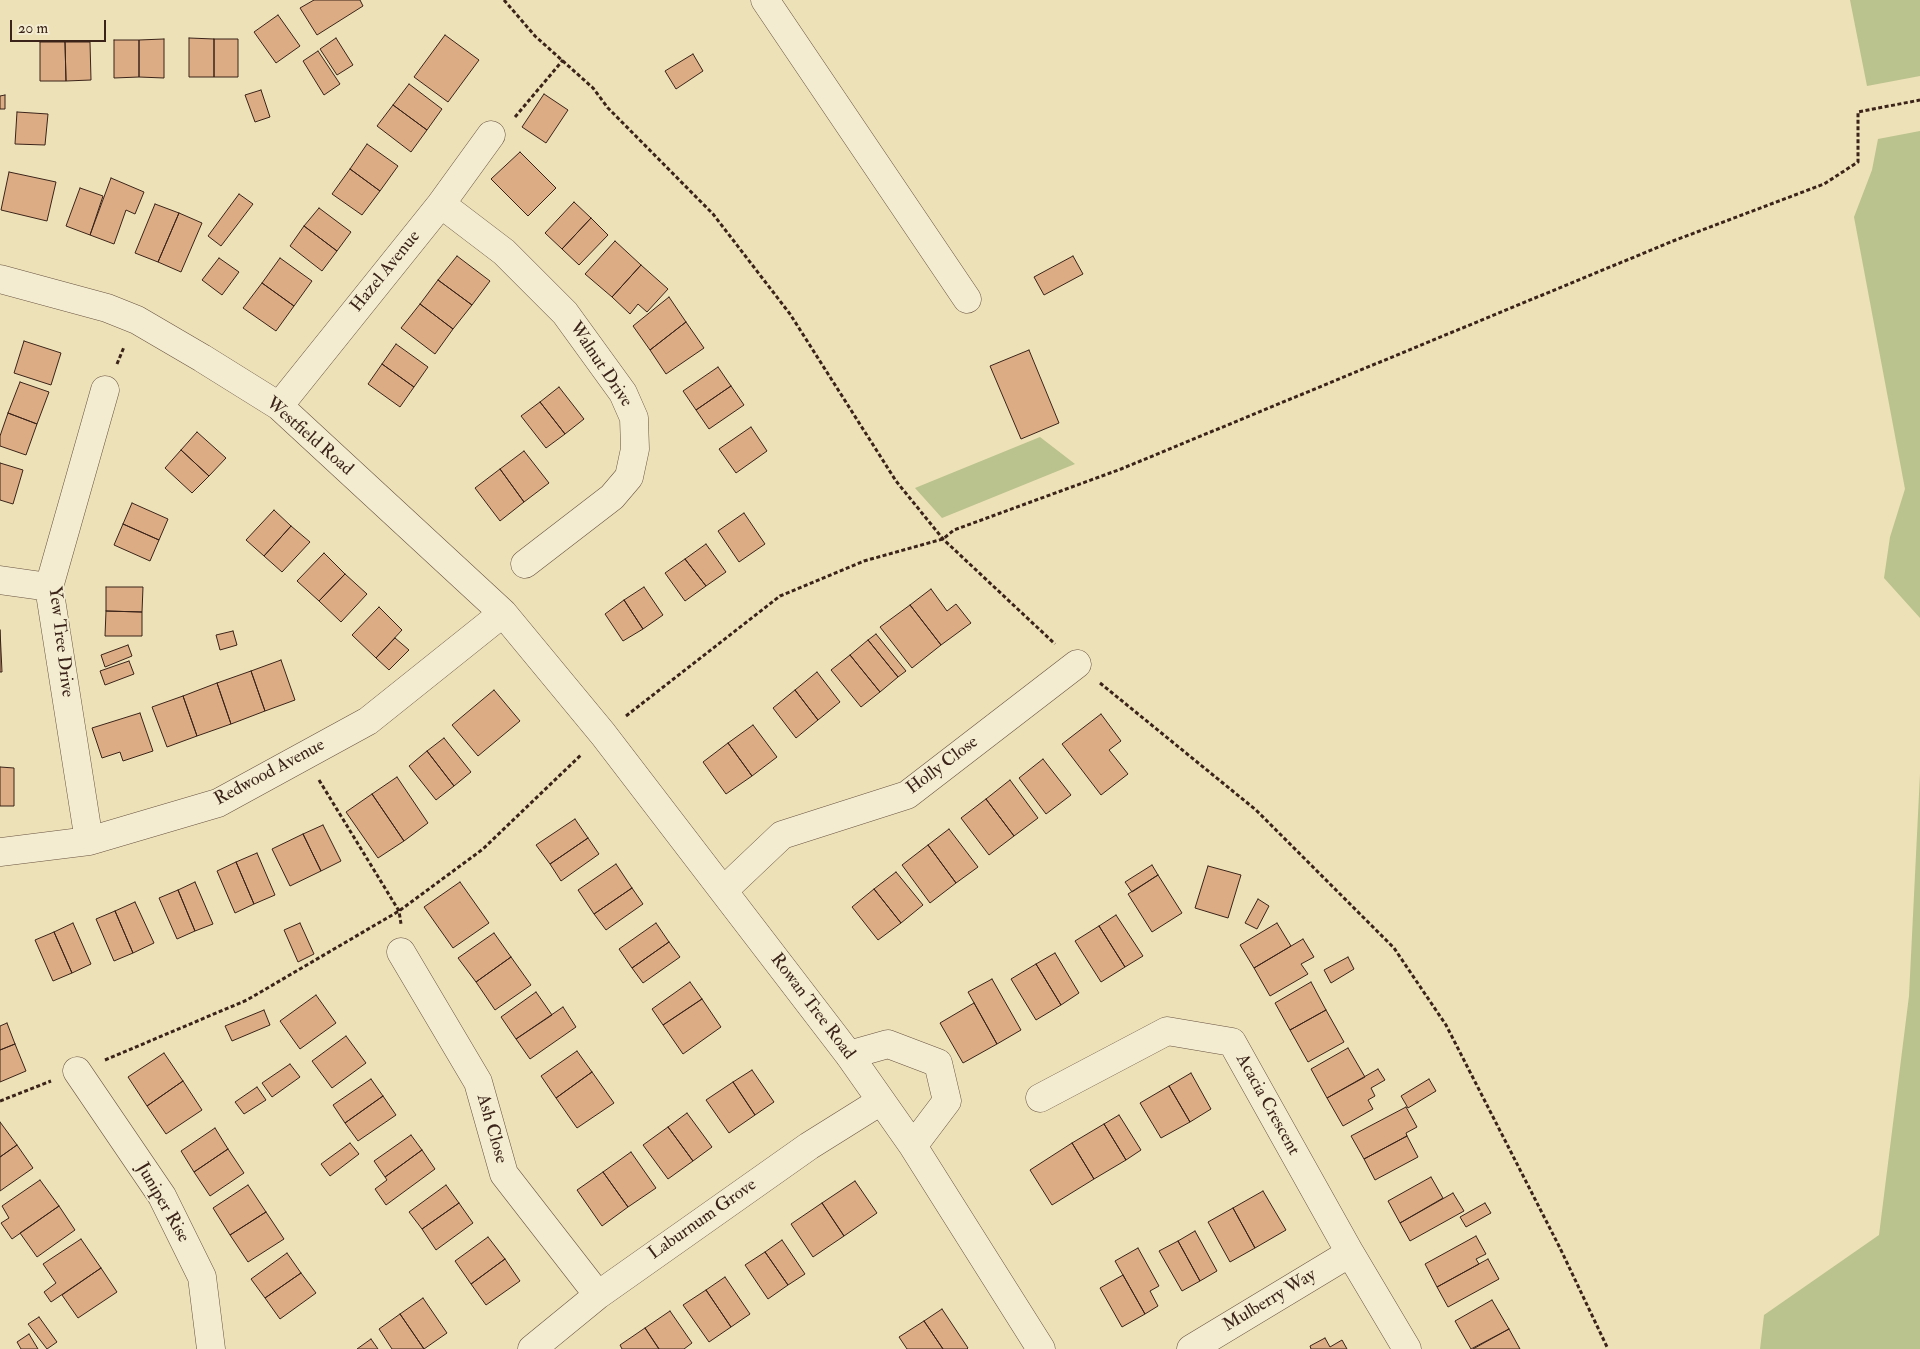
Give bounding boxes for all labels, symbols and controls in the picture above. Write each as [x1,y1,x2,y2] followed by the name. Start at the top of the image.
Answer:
[12,10,109,42] scale bar
[18,19,48,38] text: 20 m
[346,227,426,317] street label: Hazel Avenue
[564,318,636,412] street label: Walnut Drive
[261,393,357,481] street label: Westfield Road
[43,585,77,699] street label: Yew Tree Drive
[903,732,983,800] street label: Holly Close
[211,735,329,811] street label: Redwood Avenue
[765,950,859,1064] street label: Rowan Tree Road
[1230,1051,1304,1159] street label: Acacia Crescent
[471,1092,511,1166] street label: Ash Close
[130,1159,194,1247] street label: Juniper Rise
[645,1175,761,1265] street label: Laburnum Grove
[1220,1265,1320,1337] street label: Mulberry Way

